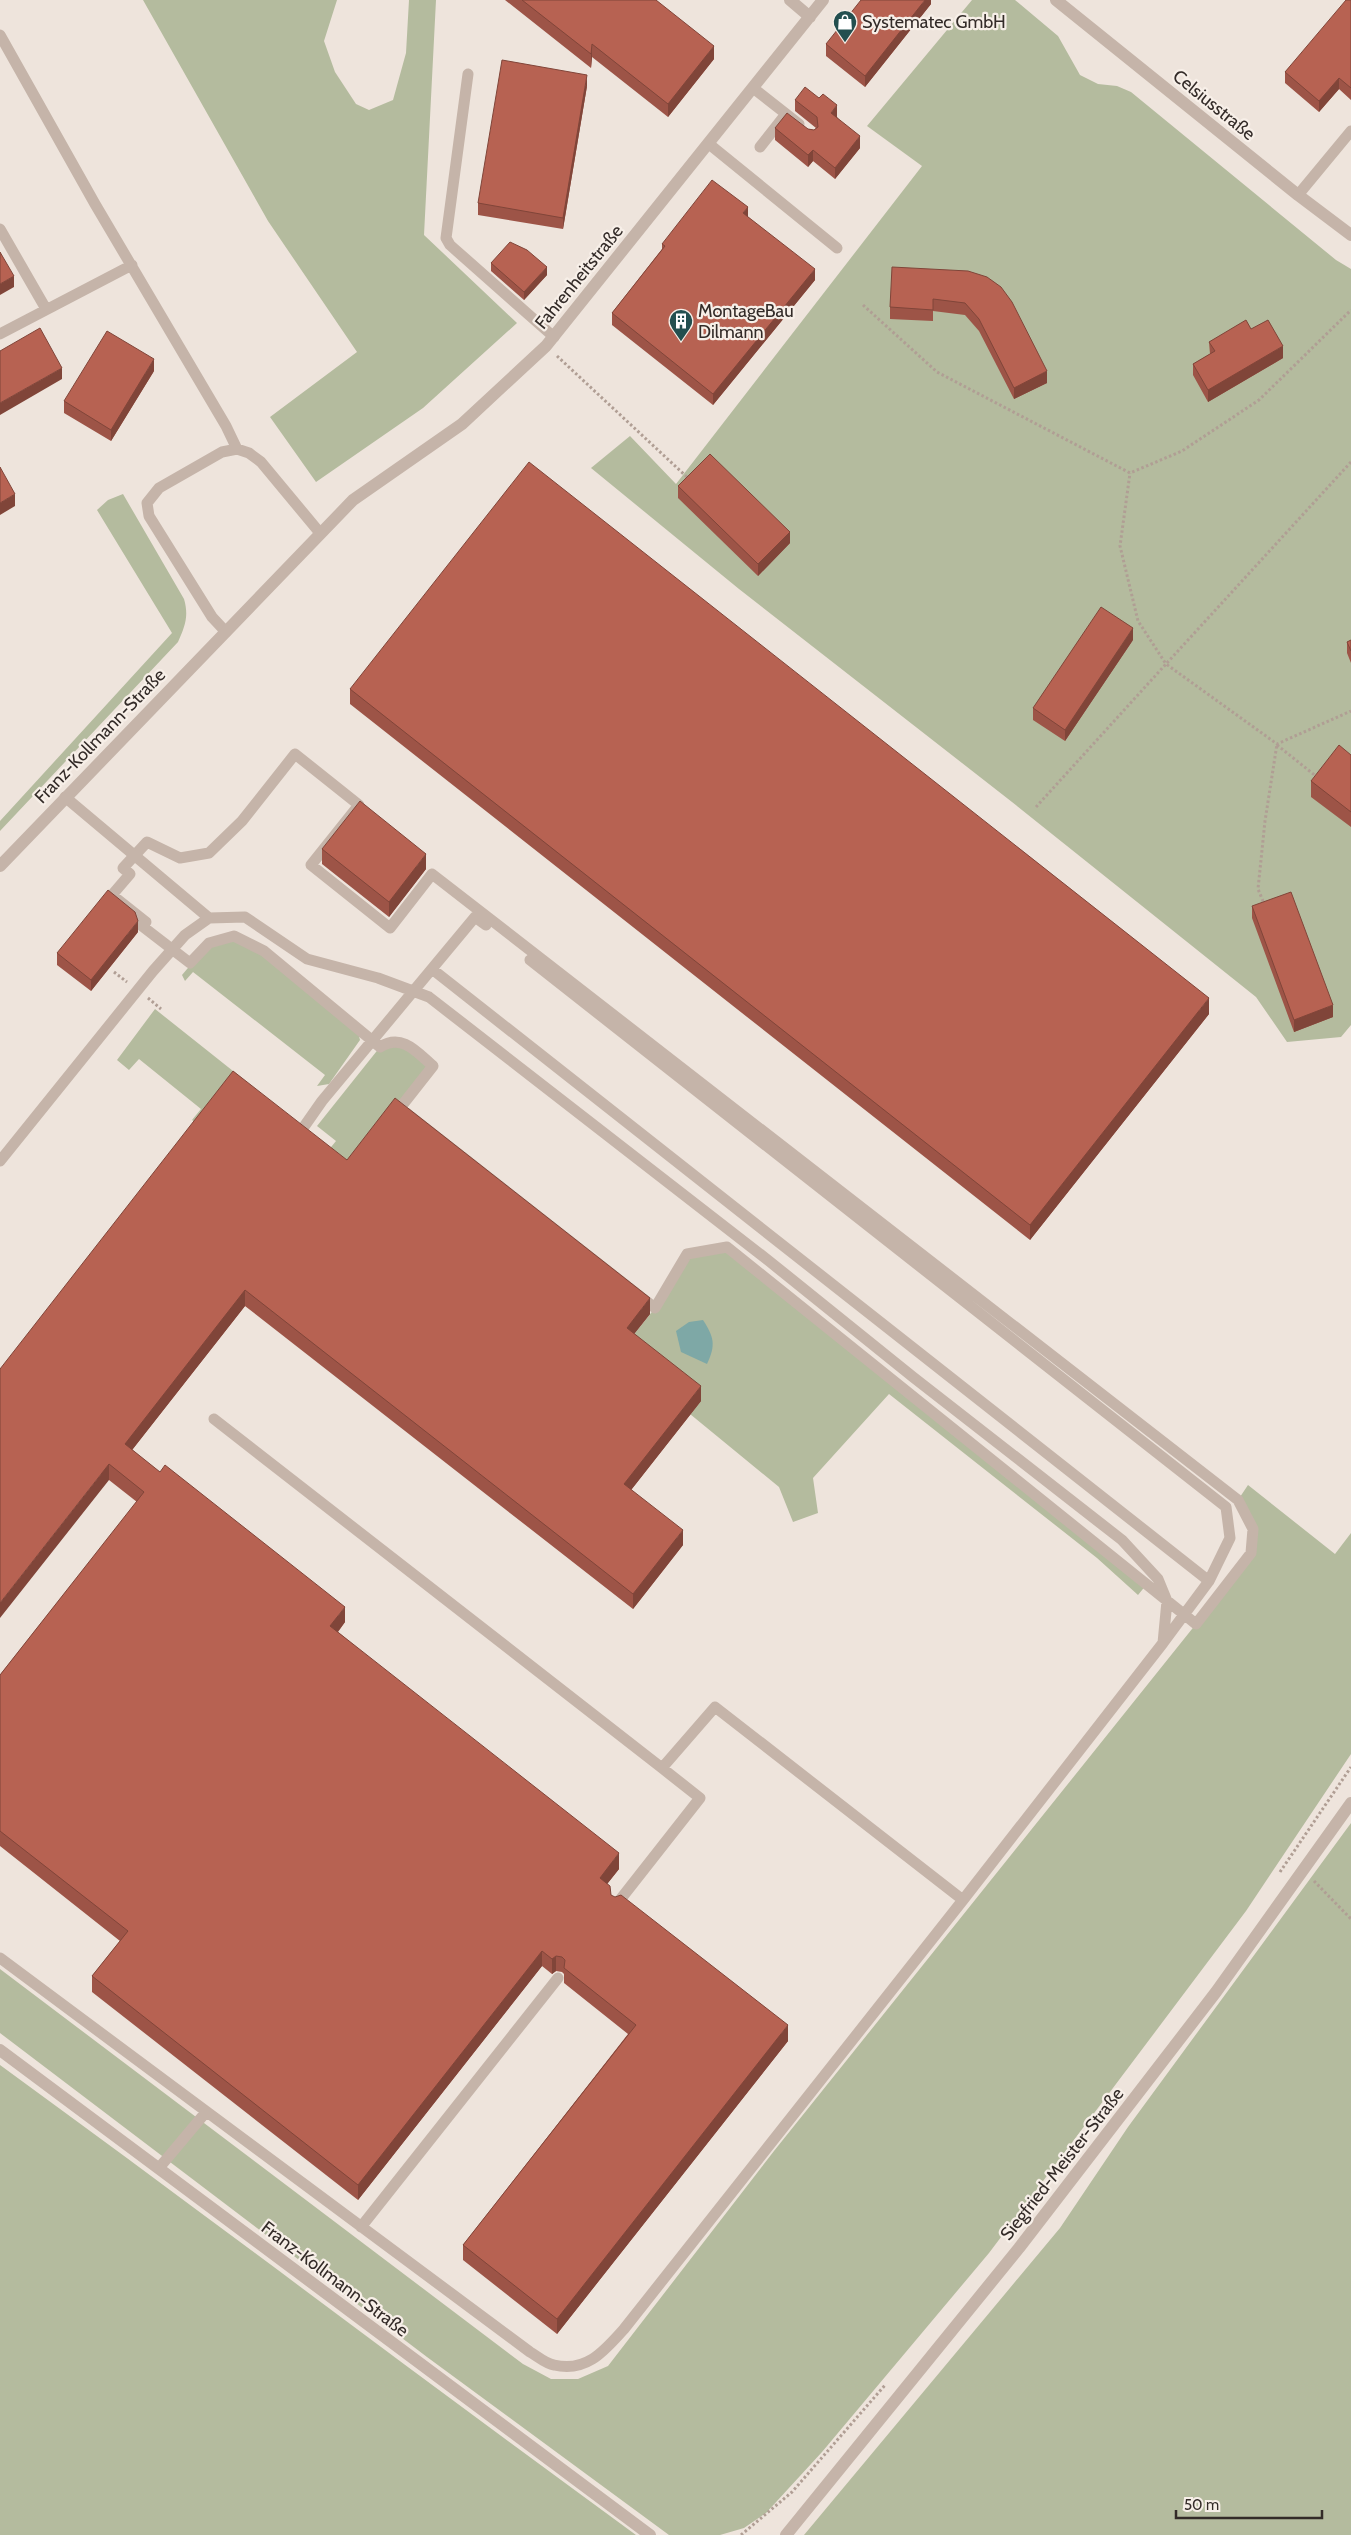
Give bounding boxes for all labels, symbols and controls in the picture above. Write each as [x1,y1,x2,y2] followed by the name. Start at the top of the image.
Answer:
[832,9,858,43] shop icon: Systematec GmbH
[862,11,1006,33] place label: Systematec GmbH
[1168,65,1260,145] street label: Celsiusstraße
[530,220,628,334] street label: Fahrenheitstraße
[698,300,794,343] place label: MontageBau Dilmann
[668,308,694,342] building icon: MontageBau Dilmann
[30,664,170,808] street label: Franz-Kollmann-Straße
[996,2083,1128,2245] street label: Siegfried-Meister-Straße
[257,2216,413,2342] street label: Franz-Kollmann-Straße
[1176,2488,1322,2520] scale bar
[1184,2496,1219,2514] text: 50 m

